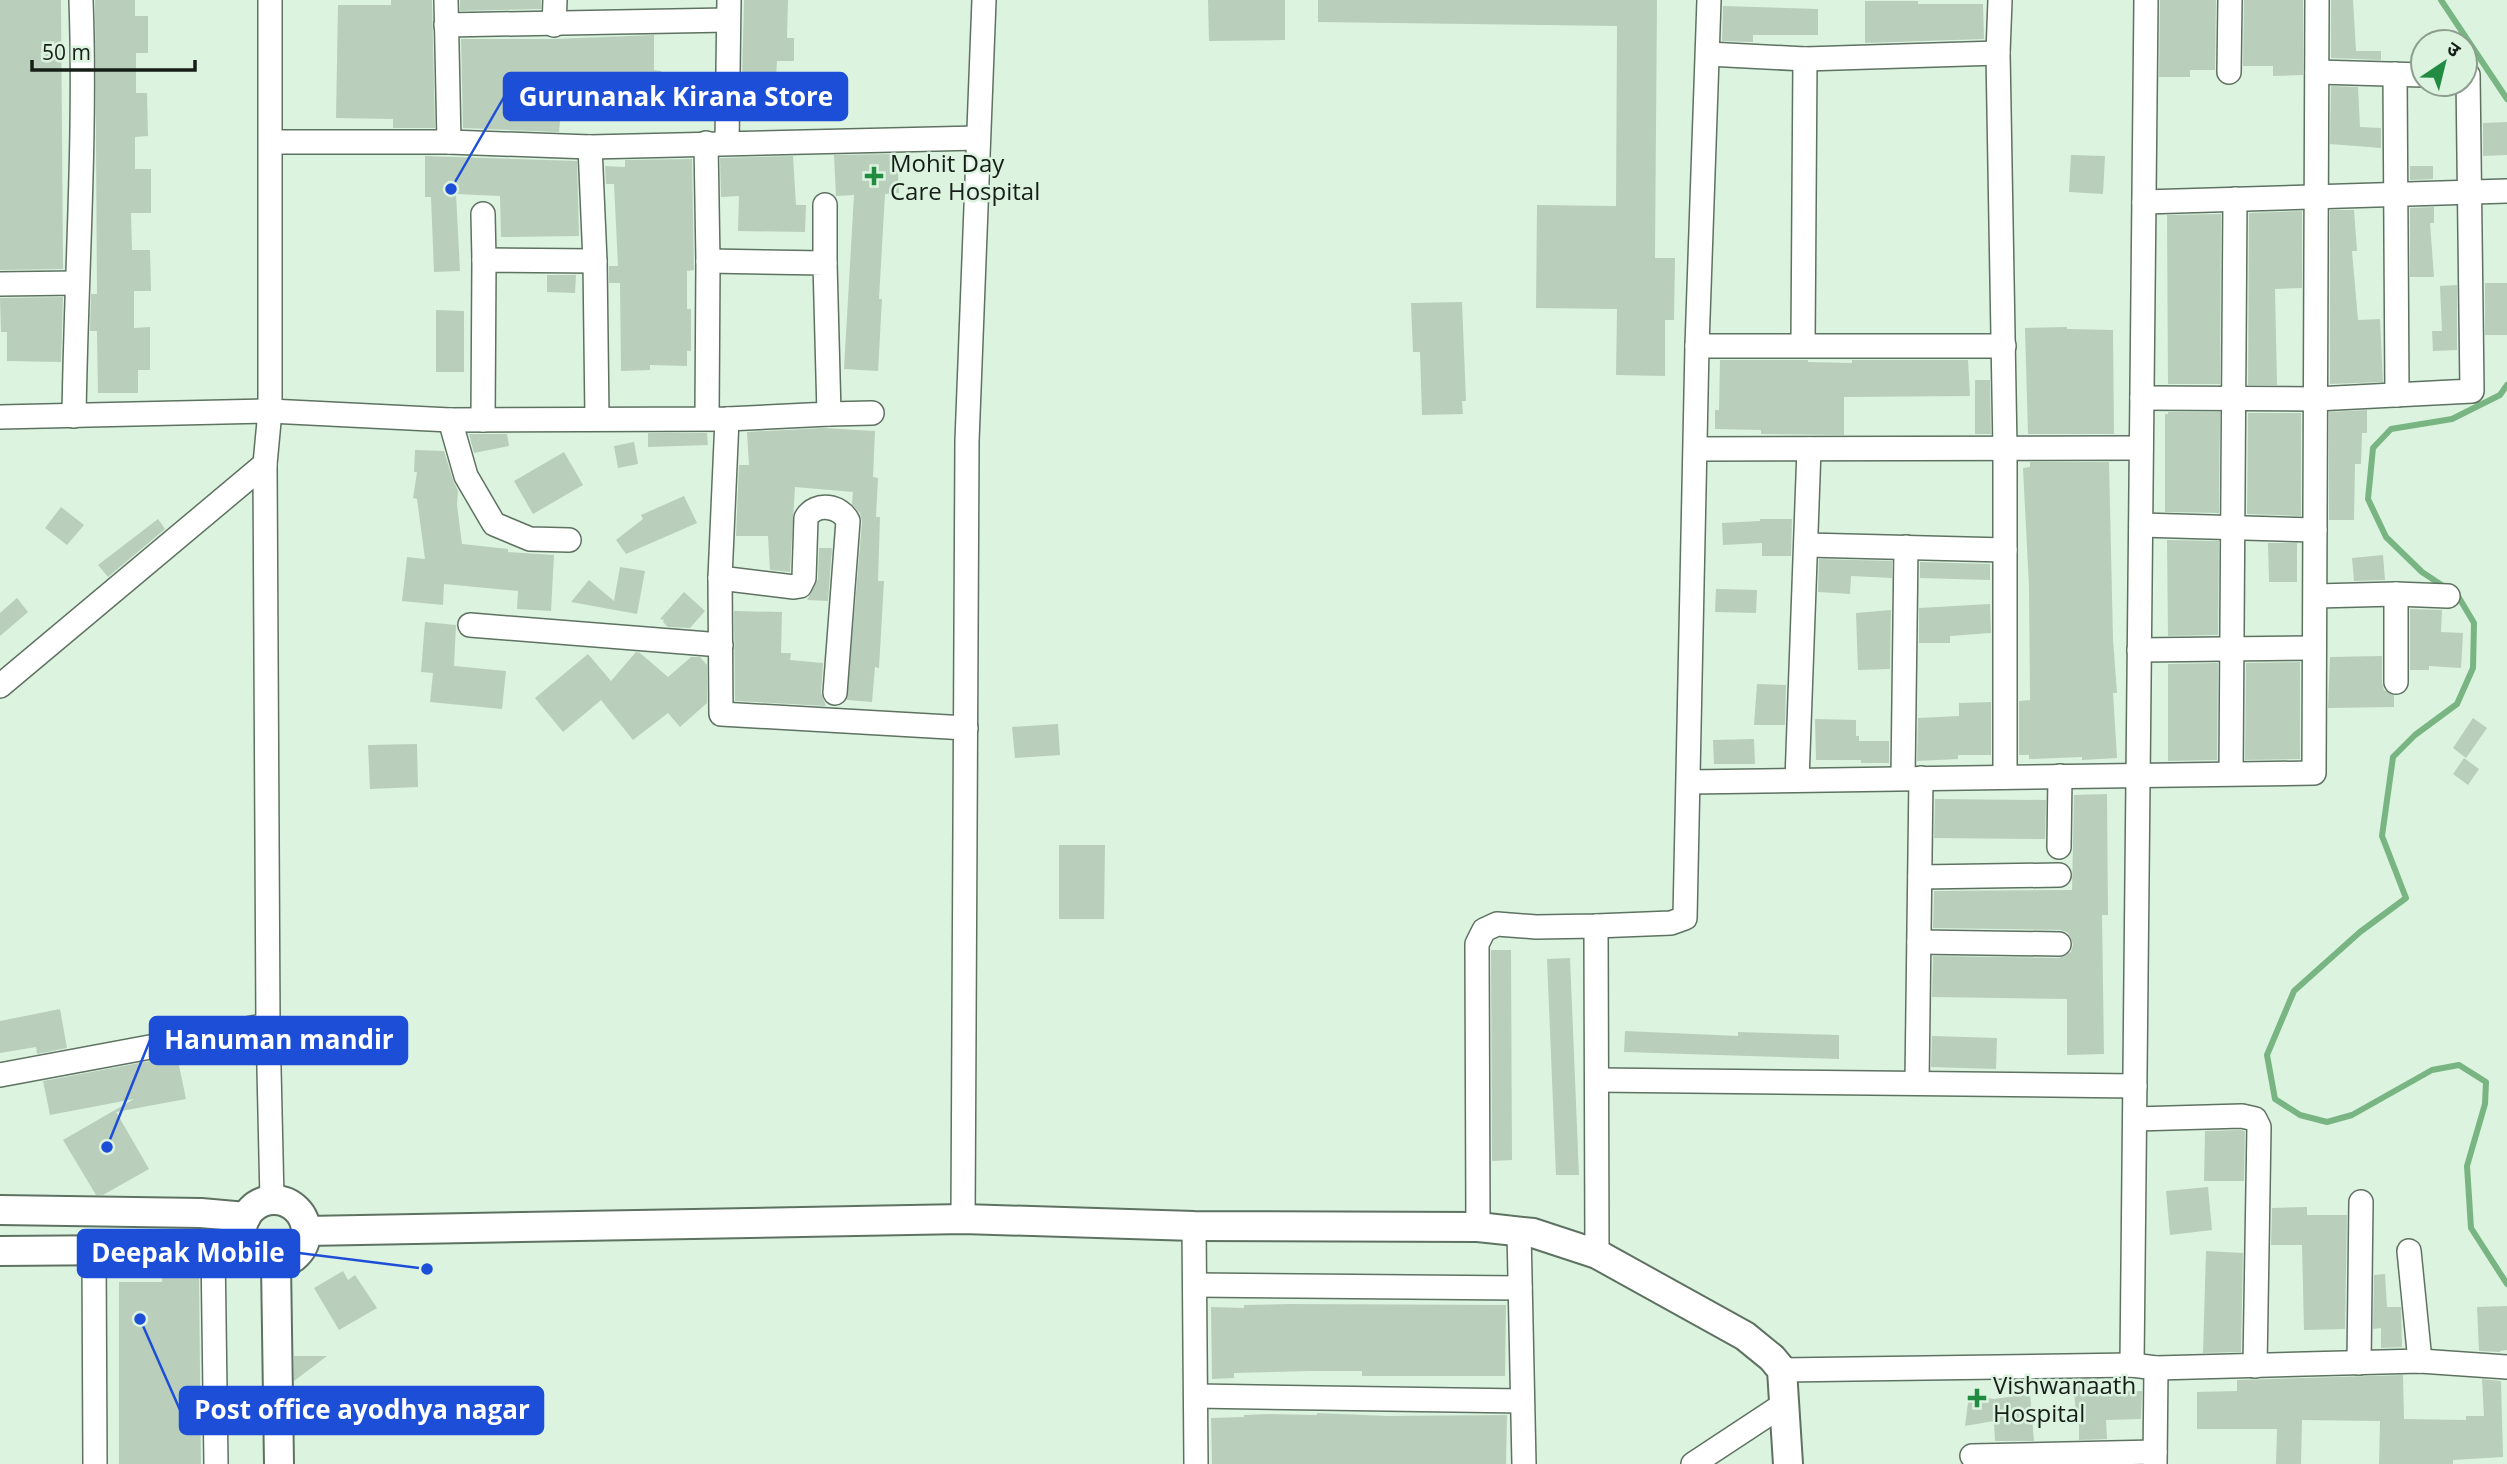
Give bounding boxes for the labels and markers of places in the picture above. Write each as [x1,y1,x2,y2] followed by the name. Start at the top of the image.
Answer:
[504,73,847,120] callout: Gurunanak Kirana Store
[890,146,1040,207] place label: Mohit Day Care Hospital
[864,166,884,186] marker: Mohit Day Care Hospital
[150,1017,407,1064] callout: Hanuman mandir
[78,1230,299,1277] callout: Deepak Mobile
[1993,1368,2136,1429] place label: Vishwanaath Hospital
[180,1387,543,1434] callout: Post office ayodhya nagar
[1967,1388,1987,1408] marker: Vishwanaath Hospital

